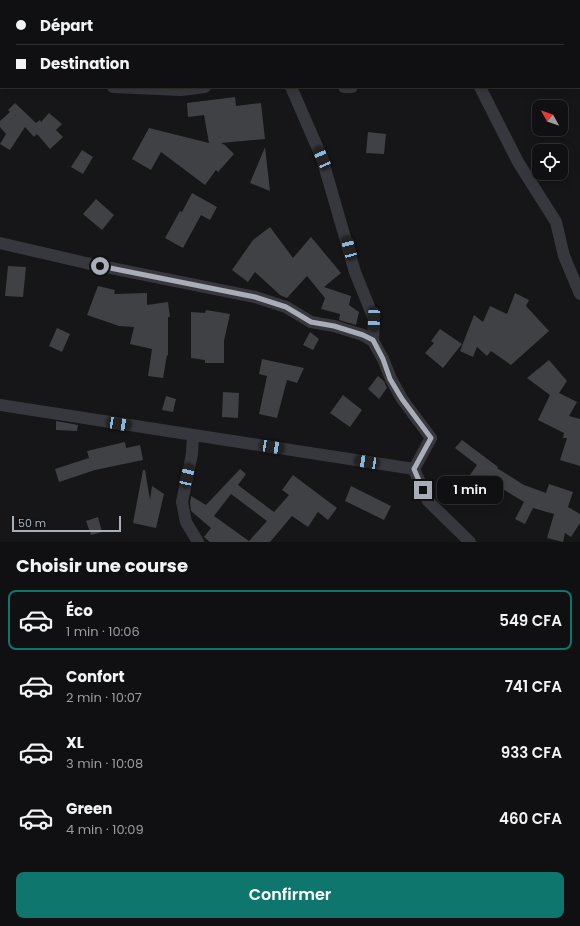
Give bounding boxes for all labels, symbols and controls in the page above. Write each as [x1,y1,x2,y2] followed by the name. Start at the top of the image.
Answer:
[40,15,93,36] text: Départ
[40,53,130,74] text: Destination
[532,100,568,136] north arrow
[532,100,568,180] map controls
[532,144,568,180] button: locate
[312,145,332,171] car
[340,235,358,261] car
[91,257,109,275] route start
[368,307,380,331] car
[106,416,132,432] car
[259,439,285,455] car
[354,454,380,470] car
[178,463,196,489] car
[437,476,503,504] callout: 1 min
[453,480,487,499] text: 1 min
[414,481,432,499] route end
[12,514,121,533] scale bar
[18,515,46,531] text: 50 m
[16,553,188,578] text: Choisir une course
[66,600,93,621] text: Éco
[18,602,54,638] icon: car
[499,610,562,631] text: 549 CFA
[66,622,140,641] text: 1 min · 10:06
[66,666,125,687] text: Confort
[18,668,54,704] icon: car
[505,676,562,697] text: 741 CFA
[66,688,142,707] text: 2 min · 10:07
[66,732,84,753] text: XL
[18,734,54,770] icon: car
[501,742,562,763] text: 933 CFA
[66,754,143,773] text: 3 min · 10:08
[66,798,112,819] text: Green
[18,800,54,836] icon: car
[499,808,562,829] text: 460 CFA
[66,820,144,839] text: 4 min · 10:09
[16,872,564,918] button: Confirmer

